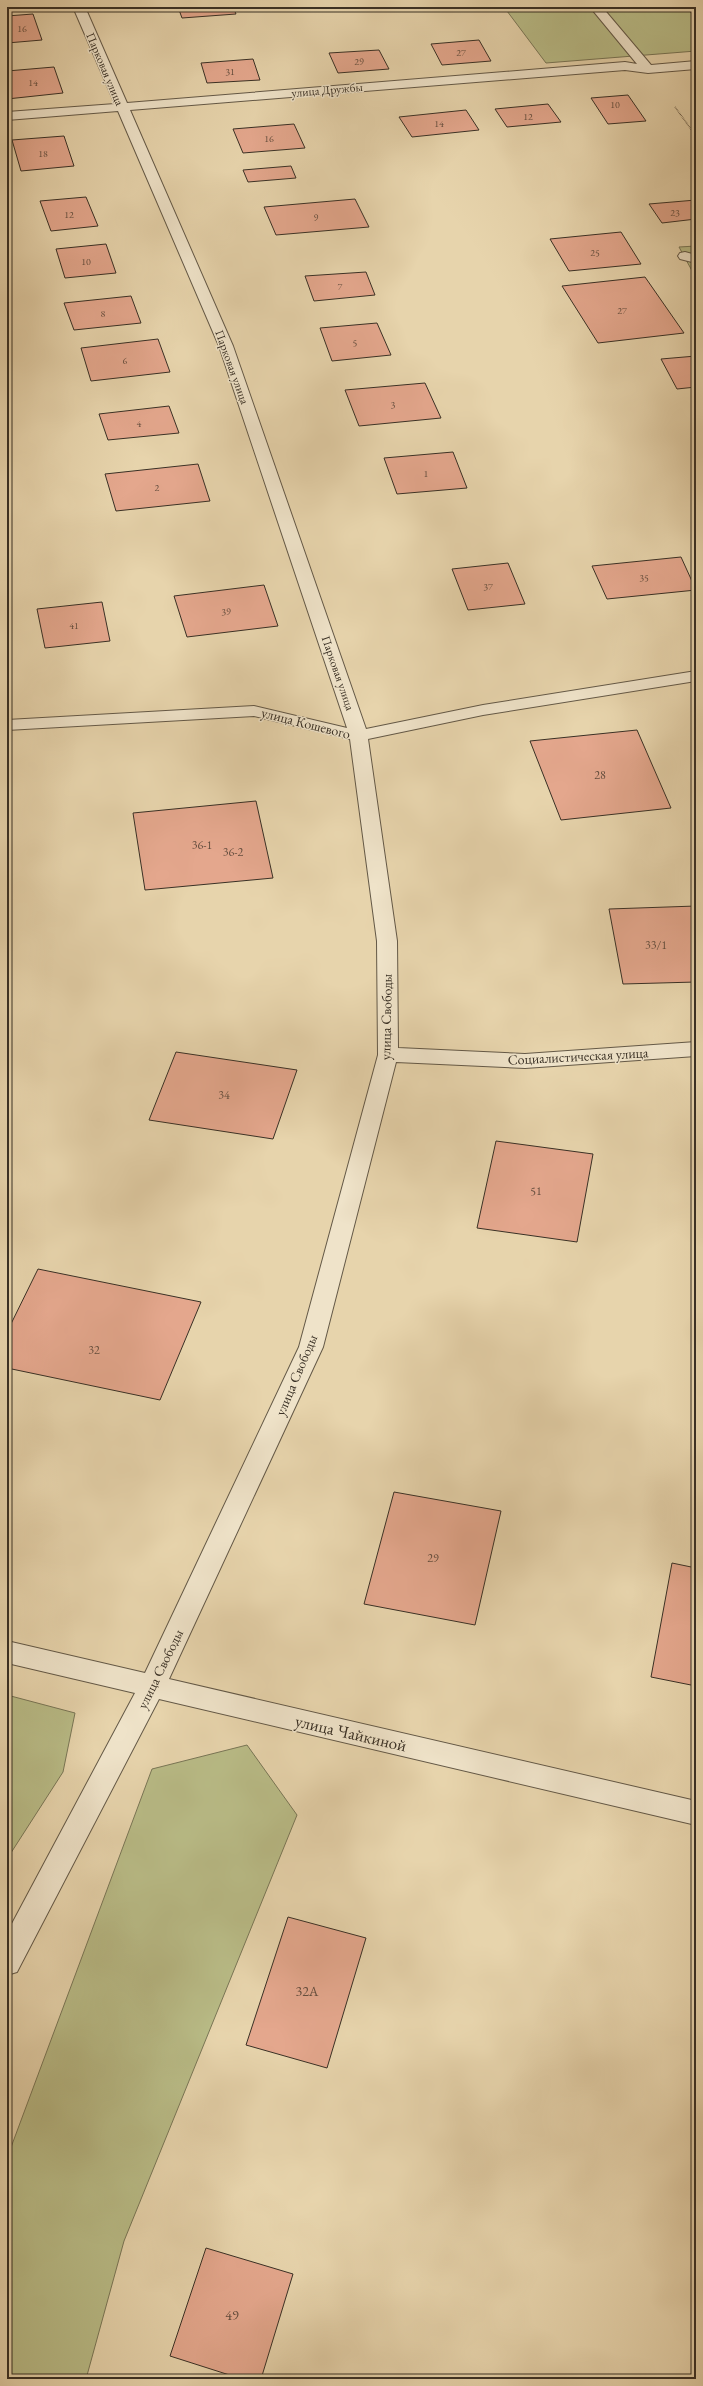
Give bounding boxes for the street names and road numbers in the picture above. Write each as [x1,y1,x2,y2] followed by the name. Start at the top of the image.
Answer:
[82,30,128,108] street label: Парковая улица
[291,79,364,101] street label: улица Дружбы
[211,328,253,407] street label: Парковая улица
[318,633,358,713] street label: Парковая улица
[260,703,353,743] street label: улица Кошевого
[376,973,396,1060] street label: улица Свободы
[507,1043,649,1069] street label: Социалистическая улица
[271,1331,321,1418] street label: улица Свободы
[133,1626,187,1712] street label: улица Свободы
[293,1709,409,1757] street label: улица Чайкиной

